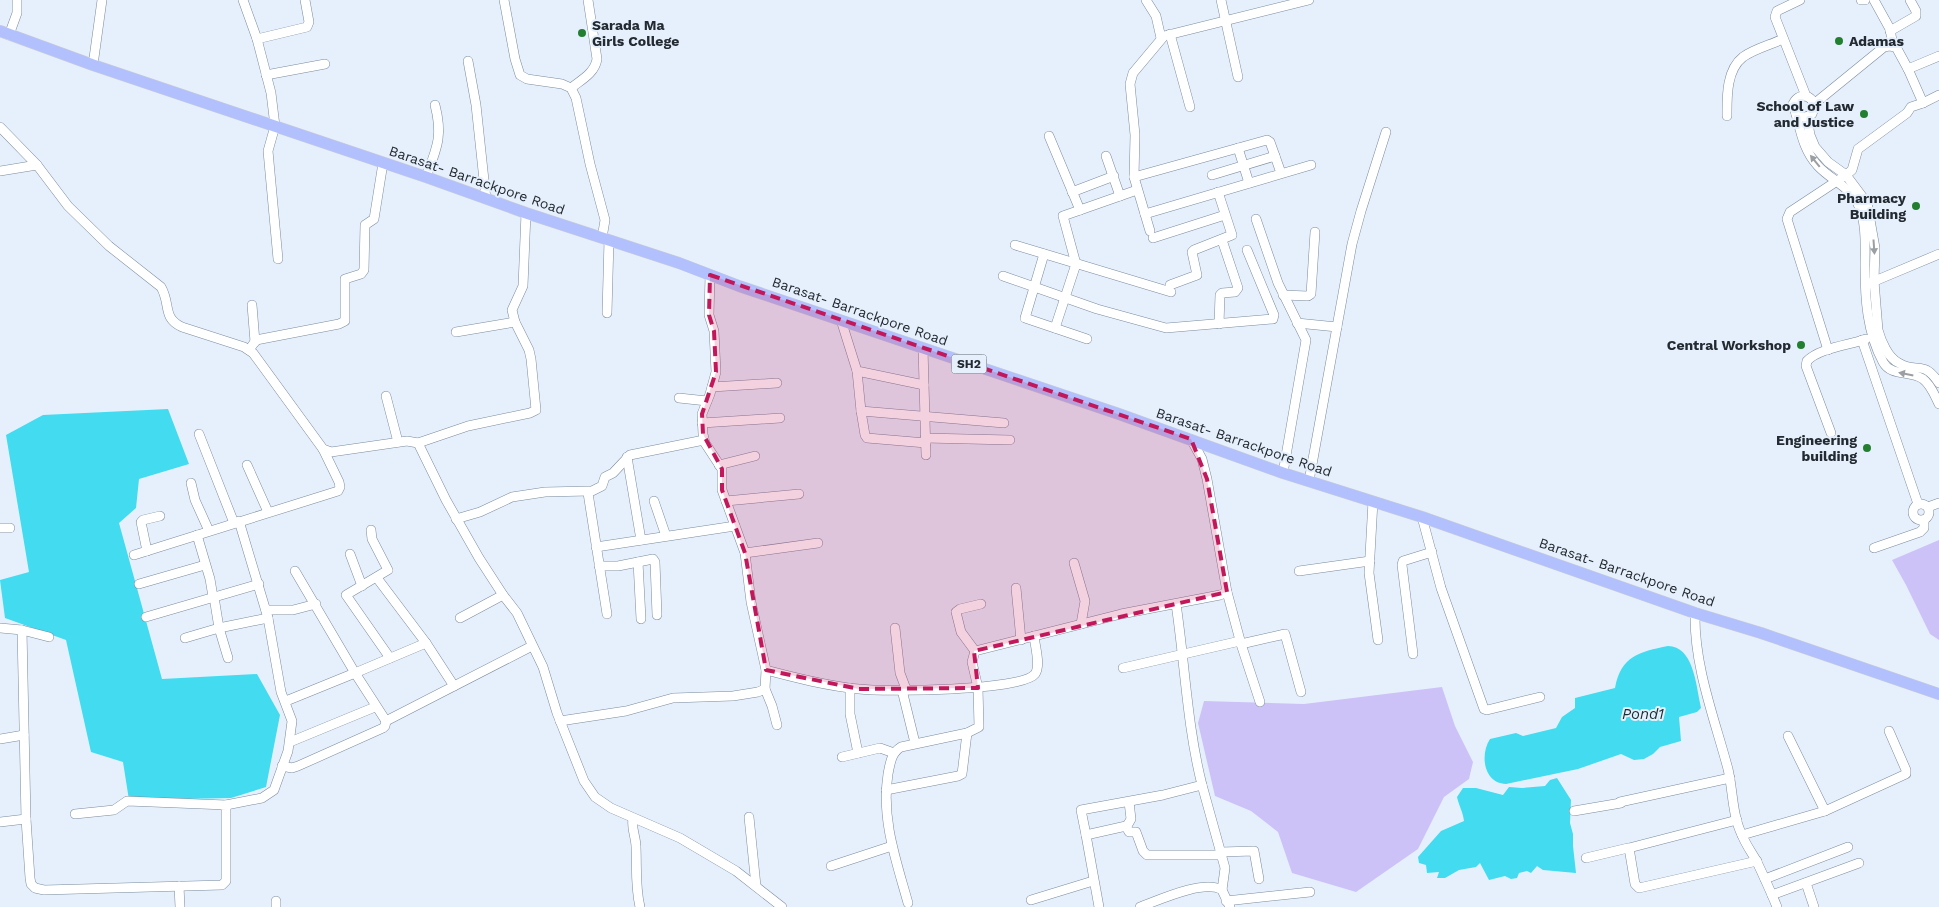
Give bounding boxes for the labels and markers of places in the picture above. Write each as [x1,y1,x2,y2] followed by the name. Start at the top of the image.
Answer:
[592,17,679,49] place label: Sarada Ma Girls College
[576,27,588,39] marker: Sarada Ma Girls College
[1849,33,1904,49] place label: Adamas
[1833,35,1845,47] marker: Adamas
[1756,98,1854,130] place label: School of Law and Justice
[1858,108,1870,120] marker: School of Law and Justice
[1837,190,1906,222] place label: Pharmacy Building
[1910,200,1922,212] marker: Pharmacy Building
[1667,337,1791,353] place label: Central Workshop
[1795,339,1807,351] marker: Central Workshop
[1776,432,1857,464] place label: Engineering building
[1861,442,1873,454] marker: Engineering building

